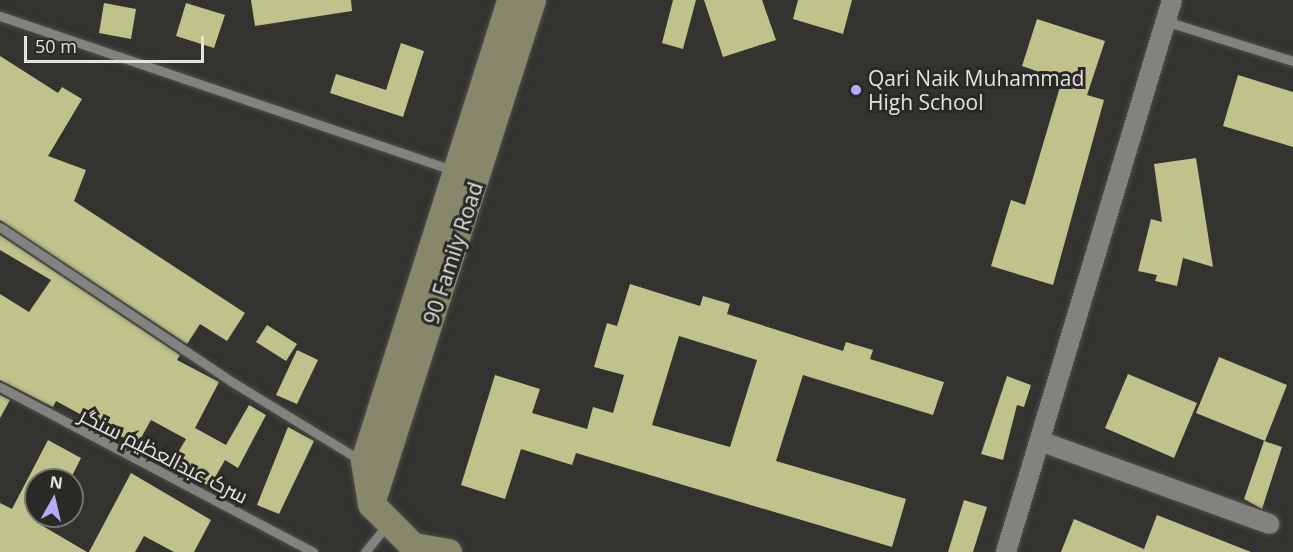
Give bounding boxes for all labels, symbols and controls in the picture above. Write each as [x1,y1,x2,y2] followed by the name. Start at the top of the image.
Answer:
[27,24,207,62] scale bar
[35,34,77,58] text: 50 m
[868,65,1084,115] place label: Qari Naik Muhammad High School
[849,83,863,97] marker: Qari Naik Muhammad High School
[418,179,488,327] street label: 90 Family Road
[76,402,252,508] street label: سرک عبدالعظیم سنگر
[24,468,84,528] north arrow
[48,470,64,494] text: N

